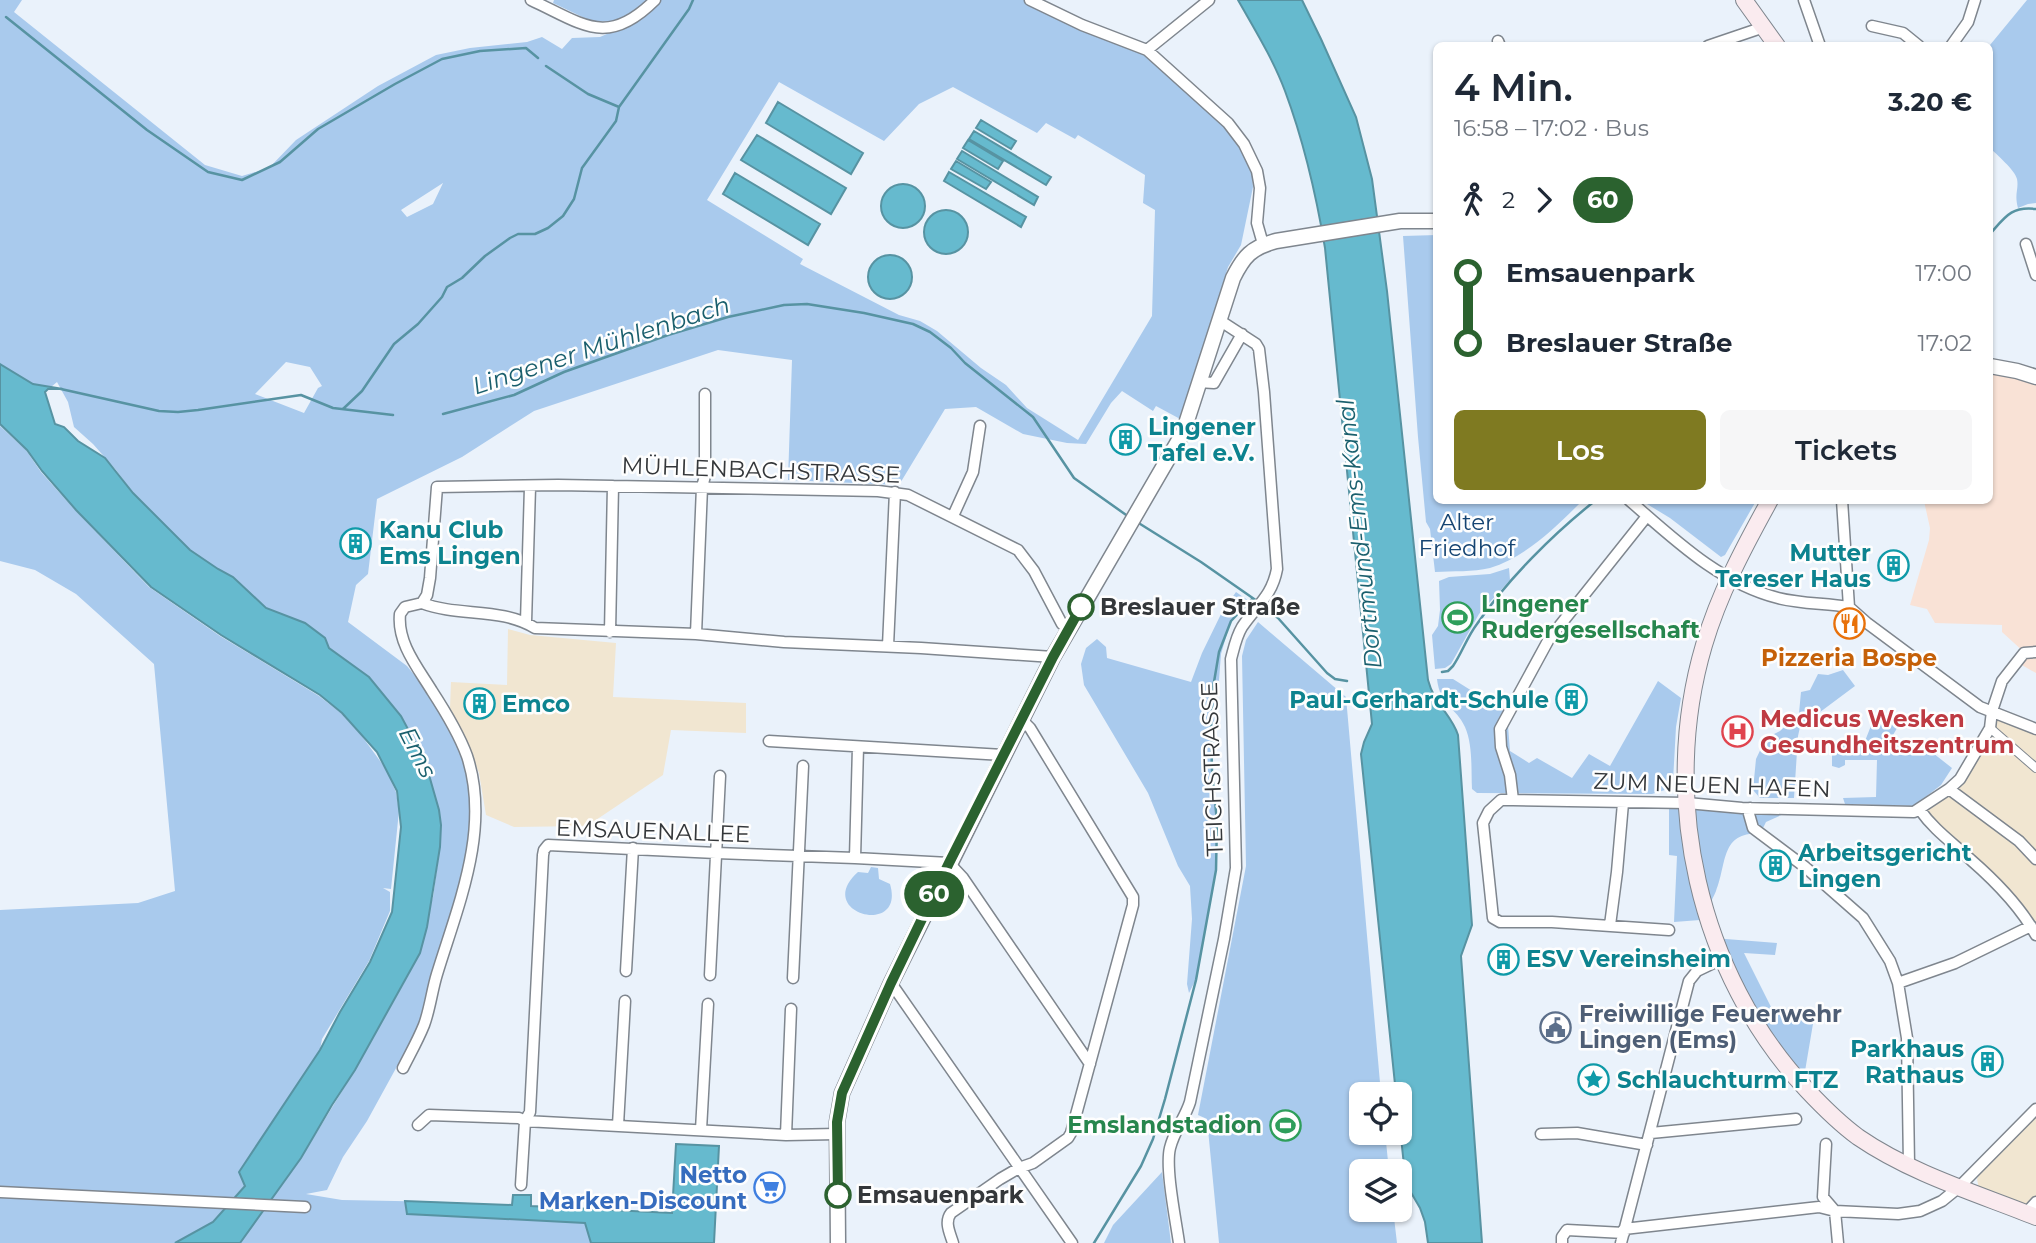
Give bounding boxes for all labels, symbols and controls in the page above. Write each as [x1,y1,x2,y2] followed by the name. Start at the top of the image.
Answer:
[1454,64,1573,111] text: 4 Min.
[1888,86,1972,118] text: 3.20 €
[1454,114,1649,142] text: 16:58 – 17:02 · Bus
[1454,181,1492,219] icon: walk
[1525,181,1563,219] icon: forward
[1587,185,1619,214] text: 60
[1502,186,1515,214] text: 2
[1506,257,1695,289] text: Emsauenpark
[1915,259,1972,287] text: 17:00
[469,290,733,400] water label: Lingener Mühlenbach
[1506,327,1732,359] text: Breslauer Straße
[1917,329,1972,357] text: 17:02
[1330,397,1388,670] water label: Dortmund-Ems-Kanal
[1454,410,1706,490] button: Los
[1720,410,1972,490] button: Tickets
[1148,413,1256,467] place label: Lingener Tafel e.V.
[1108,423,1142,457] building icon: Lingener Tafel e.V.
[621,451,901,489] street label: MÜHLENBACHSTRASSE
[1419,508,1517,562] park label: Alter Friedhof
[379,516,521,570] place label: Kanu Club Ems Lingen
[339,526,373,560] building icon: Kanu Club Ems Lingen
[1715,539,1871,593] place label: Mutter Tereser Haus
[1877,549,1911,583] building icon: Mutter Tereser Haus
[1481,590,1700,644] place label: Lingener Rudergesellschaft
[1100,593,1300,621] place label: Breslauer Straße
[1068,594,1094,620] marker: Breslauer Straße
[1441,600,1475,634] sports icon: Lingener Rudergesellschaft
[1832,607,1866,641] restaurant icon: Pizzeria Bospe
[1761,644,1937,672] place label: Pizzeria Bospe
[1195,681,1229,857] street label: TEICHSTRASSE
[1555,683,1589,717] building icon: Paul-Gerhardt-Schule
[1289,686,1549,714] place label: Paul-Gerhardt-Schule
[462,687,496,721] building icon: Emco
[502,690,570,718] place label: Emco
[1760,705,2014,759] place label: Medicus Wesken Gesundheitszentrum
[1720,715,1754,749] hospital icon: Medicus Wesken Gesundheitszentrum
[393,722,443,783] water label: Ems
[1593,767,1831,803] street label: ZUM NEUEN HAFEN
[555,814,751,848] street label: EMSAUENALLEE
[1797,839,1972,893] place label: Arbeitsgericht Lingen
[1758,849,1792,883] building icon: Arbeitsgericht Lingen
[902,871,965,917] line badge: 60
[918,879,950,908] text: 60
[1486,942,1520,976] building icon: ESV Vereinsheim
[1526,945,1731,973] place label: ESV Vereinsheim
[1579,1000,1842,1054] place label: Freiwillige Feuerwehr Lingen (Ems)
[1539,1010,1573,1044] public building icon: Freiwillige Feuerwehr Lingen (Ems)
[1850,1035,1964,1089] place label: Parkhaus Rathaus
[1970,1045,2004,1079] building icon: Parkhaus Rathaus
[1577,1063,1611,1097] place icon: Schlauchturm FTZ
[1617,1066,1838,1094] place label: Schlauchturm FTZ
[1349,1082,1412,1222] map controls
[1349,1082,1412,1145] button: locate
[1268,1108,1302,1142] sports icon: Emslandstadion
[1067,1111,1262,1139] place label: Emslandstadion
[1349,1159,1412,1222] button: layers
[539,1161,747,1215] place label: Netto Marken-Discount
[753,1171,787,1205] supermarket icon: Netto Marken-Discount
[857,1181,1025,1209] place label: Emsauenpark
[825,1182,851,1208] marker: Emsauenpark

